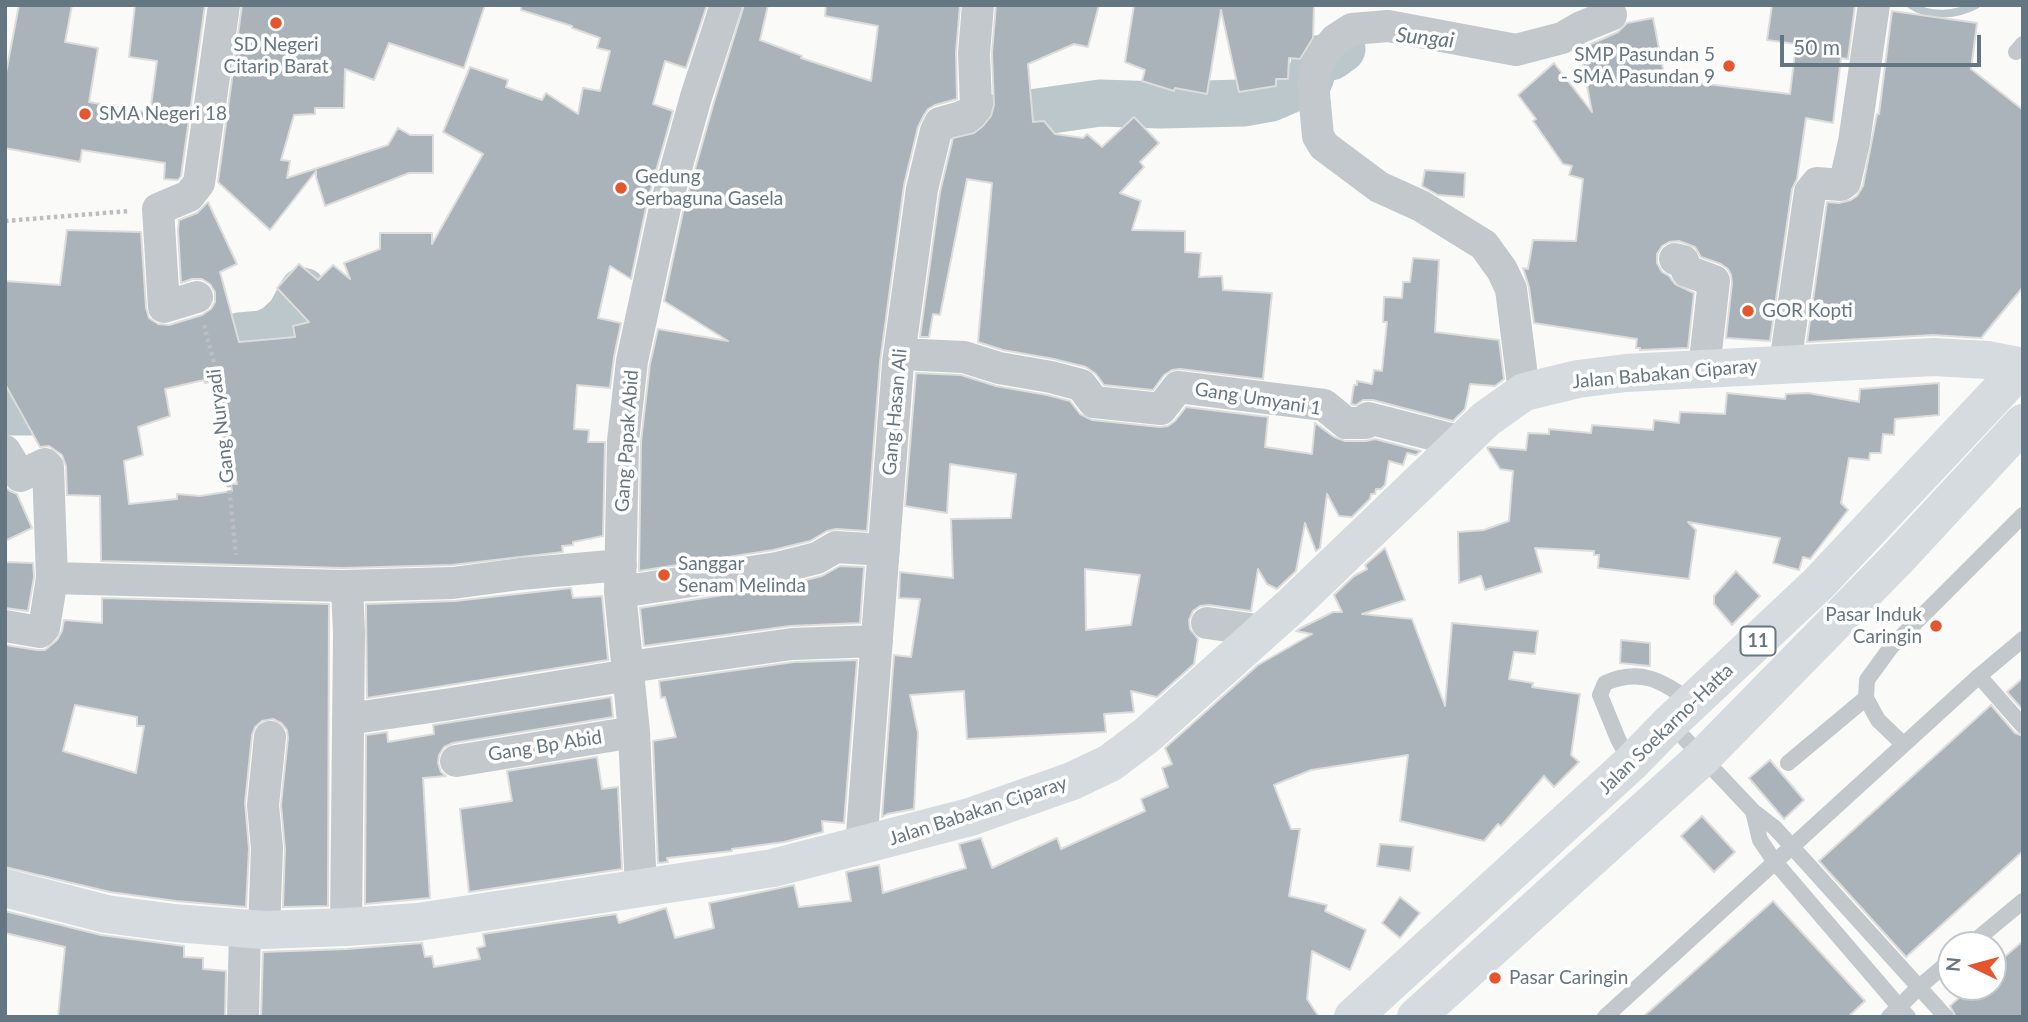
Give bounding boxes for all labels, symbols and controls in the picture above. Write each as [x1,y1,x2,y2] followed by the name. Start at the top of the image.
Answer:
[268,15,284,31] marker: SD Negeri Citarip Barat
[1783,21,1984,65] scale bar
[1395,22,1455,54] water label: Sungai
[224,34,328,78] place label: SD Negeri Citarip Barat
[1793,34,1840,59] text: 50 m
[1561,44,1715,88] place label: SMP Pasundan 5 - SMA Pasundan 9
[1721,58,1737,74] marker: SMP Pasundan 5 - SMA Pasundan 9
[99,103,227,125] place label: SMA Negeri 18
[77,106,93,122] marker: SMA Negeri 18
[635,166,783,210] place label: Gedung Serbaguna Gasela
[613,180,629,196] marker: Gedung Serbaguna Gasela
[1762,300,1853,322] place label: GOR Kopti
[1740,303,1756,319] marker: GOR Kopti
[878,348,912,476] street label: Gang Hasan Ali
[1571,355,1759,393] street label: Jalan Babakan Ciparay
[203,368,239,484] street label: Gang Nuryadi
[611,369,643,513] street label: Gang Papak Abid
[1193,378,1323,420] street label: Gang Umyani 1
[678,553,806,597] place label: Sanggar Senam Melinda
[656,567,672,583] marker: Sanggar Senam Melinda
[1825,604,1922,648] place label: Pasar Induk Caringin
[1928,618,1944,634] marker: Pasar Induk Caringin
[1740,626,1776,656] road number: 11
[1594,659,1738,799] street label: Jalan Soekarno-Hatta
[486,726,604,766] street label: Gang Bp Abid
[886,771,1070,851] street label: Jalan Babakan Ciparay
[1937,931,2007,1001] north arrow
[1940,956,1965,973] text: N
[1509,967,1628,989] place label: Pasar Caringin
[1487,970,1503,986] marker: Pasar Caringin

